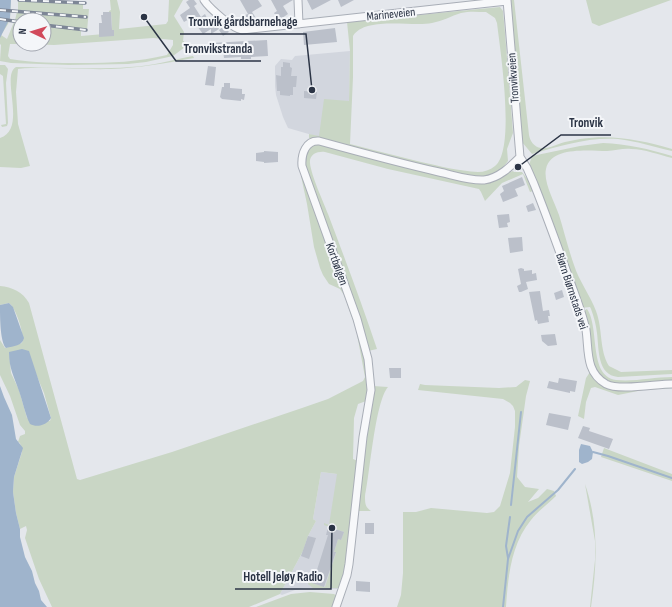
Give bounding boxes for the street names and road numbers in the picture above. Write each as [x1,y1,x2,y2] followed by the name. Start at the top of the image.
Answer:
[366,4,416,25] street label: Marineveien
[504,52,523,104] street label: Tronvikveien
[322,241,351,288] street label: Kortbølgen
[552,251,591,331] street label: Biørn Biørnstads vei

